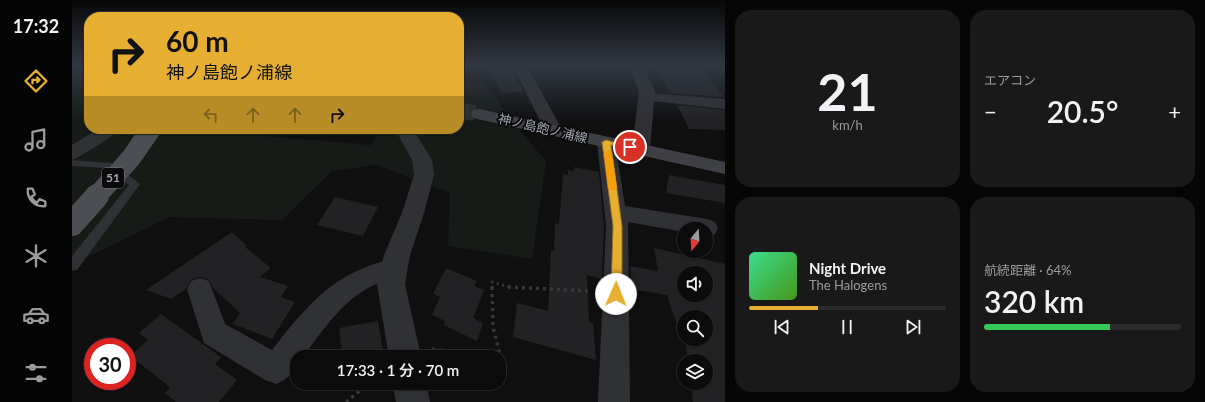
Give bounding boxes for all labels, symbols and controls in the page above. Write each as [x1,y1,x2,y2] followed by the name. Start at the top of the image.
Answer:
[13,15,59,37] text: 17:32
[166,24,229,58] text: 60 m
[100,28,152,80] icon: right
[817,60,878,122] text: 21
[166,61,292,83] text: 神ノ島飽ノ浦線
[22,67,50,95] icon: directions
[984,72,1036,88] text: エアコン
[1047,93,1118,129] text: 20.5°
[984,98,997,125] text: −
[1168,98,1181,125] text: +
[200,104,222,126] icon: left
[242,104,264,126] icon: ahead
[284,104,306,126] icon: ahead
[326,104,348,126] icon: right
[497,110,589,146] street label: 神ノ島飽ノ浦線
[832,117,863,133] text: km/h
[22,126,50,154] icon: music
[613,130,647,164] pin
[619,136,641,158] icon: arrive
[102,168,124,188] road number: 51
[22,184,50,212] icon: phone
[677,222,713,258] north arrow
[677,222,713,390] map controls
[22,242,50,270] icon: climate
[809,259,886,277] text: Night Drive
[984,262,1072,278] text: 航続距離 · 64%
[677,266,713,302] button: sound
[595,273,637,315] position arrow
[809,277,887,293] text: The Halogens
[984,283,1084,319] text: 320 km
[22,301,50,329] icon: car
[677,310,713,346] button: search
[771,316,793,338] icon: previous
[836,316,858,338] icon: pause
[902,316,924,338] icon: next
[84,338,136,390] speed limit sign: 30
[677,354,713,390] button: layers
[22,359,50,387] icon: filters
[337,361,459,379] text: 17:33 · 1 分 · 70 m

